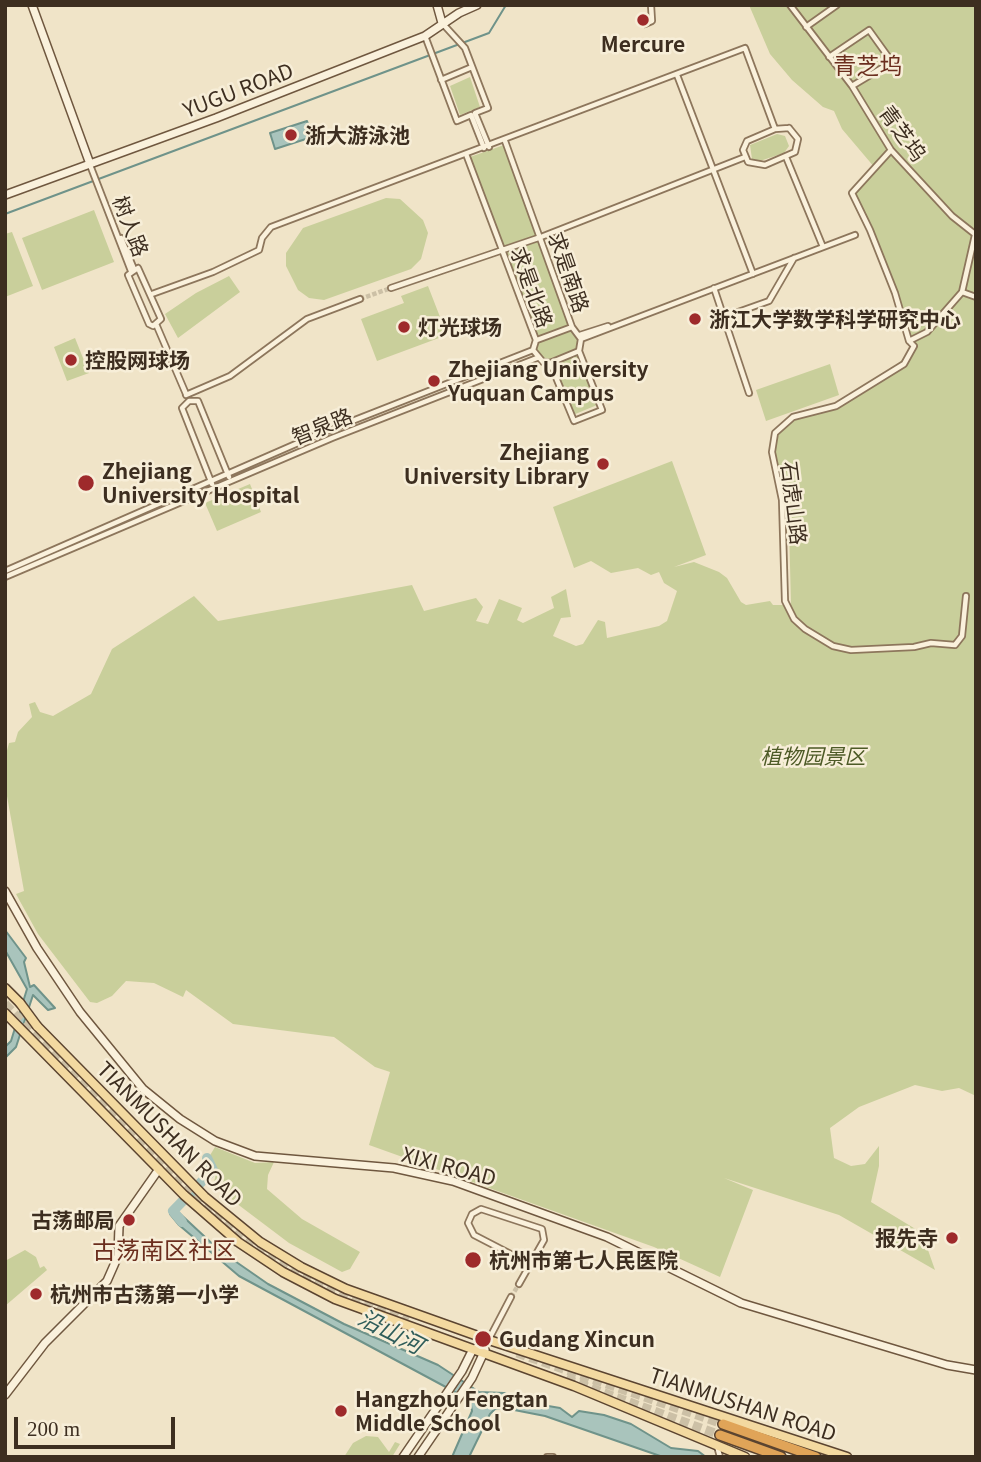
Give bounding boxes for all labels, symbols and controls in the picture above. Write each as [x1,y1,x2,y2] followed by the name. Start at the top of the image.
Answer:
[635,12,651,28] marker: Mercure
[601,31,685,57] place label: Mercure
[834,51,902,79] district label: 青芝坞
[179,57,297,123] street label: YUGU ROAD
[874,100,932,166] street label: 青芝坞
[305,122,410,148] place label: 浙大游泳池
[283,127,299,143] marker: 浙大游泳池
[108,192,154,260] street label: 树人路
[543,228,595,316] street label: 求是南路
[506,243,558,331] street label: 求是北路
[709,306,961,332] place label: 浙江大学数学科学研究中心
[687,311,703,327] marker: 浙江大学数学科学研究中心
[418,314,502,340] place label: 灯光球场
[396,319,412,335] marker: 灯光球场
[85,347,190,373] place label: 控股网球场
[63,352,79,368] marker: 控股网球场
[448,356,649,406] place label: Zhejiang University Yuquan Campus
[426,373,442,389] marker: Zhejiang University Yuquan Campus
[288,403,356,449] street label: 智泉路
[404,439,589,489] place label: Zhejiang University Library
[595,456,611,472] marker: Zhejiang University Library
[102,458,299,508] place label: Zhejiang University Hospital
[776,460,812,546] street label: 石虎山路
[76,473,96,493] marker: Zhejiang University Hospital
[761,743,865,769] park label: 植物园景区
[92,1056,248,1212] street label: TIANMUSHAN ROAD
[399,1141,499,1191] street label: XIXI ROAD
[31,1207,115,1233] place label: 古荡邮局
[121,1212,137,1228] marker: 古荡邮局
[875,1225,938,1251] place label: 报先寺
[944,1230,960,1246] marker: 报先寺
[92,1236,236,1264] district label: 古荡南区社区
[489,1247,678,1273] place label: 杭州市第七人民医院
[463,1250,483,1270] marker: 杭州市第七人民医院
[50,1281,239,1307] place label: 杭州市古荡第一小学
[28,1286,44,1302] marker: 杭州市古荡第一小学
[354,1303,428,1359] water label: 沿山河
[499,1326,655,1352] place label: Gudang Xincun
[473,1329,493,1349] marker: Gudang Xincun
[646,1362,840,1446] street label: TIANMUSHAN ROAD
[355,1386,548,1436] place label: Hangzhou Fengtan Middle School
[18,1402,178,1446] scale bar
[333,1403,349,1419] marker: Hangzhou Fengtan Middle School
[27,1417,80,1441] text: 200 m

